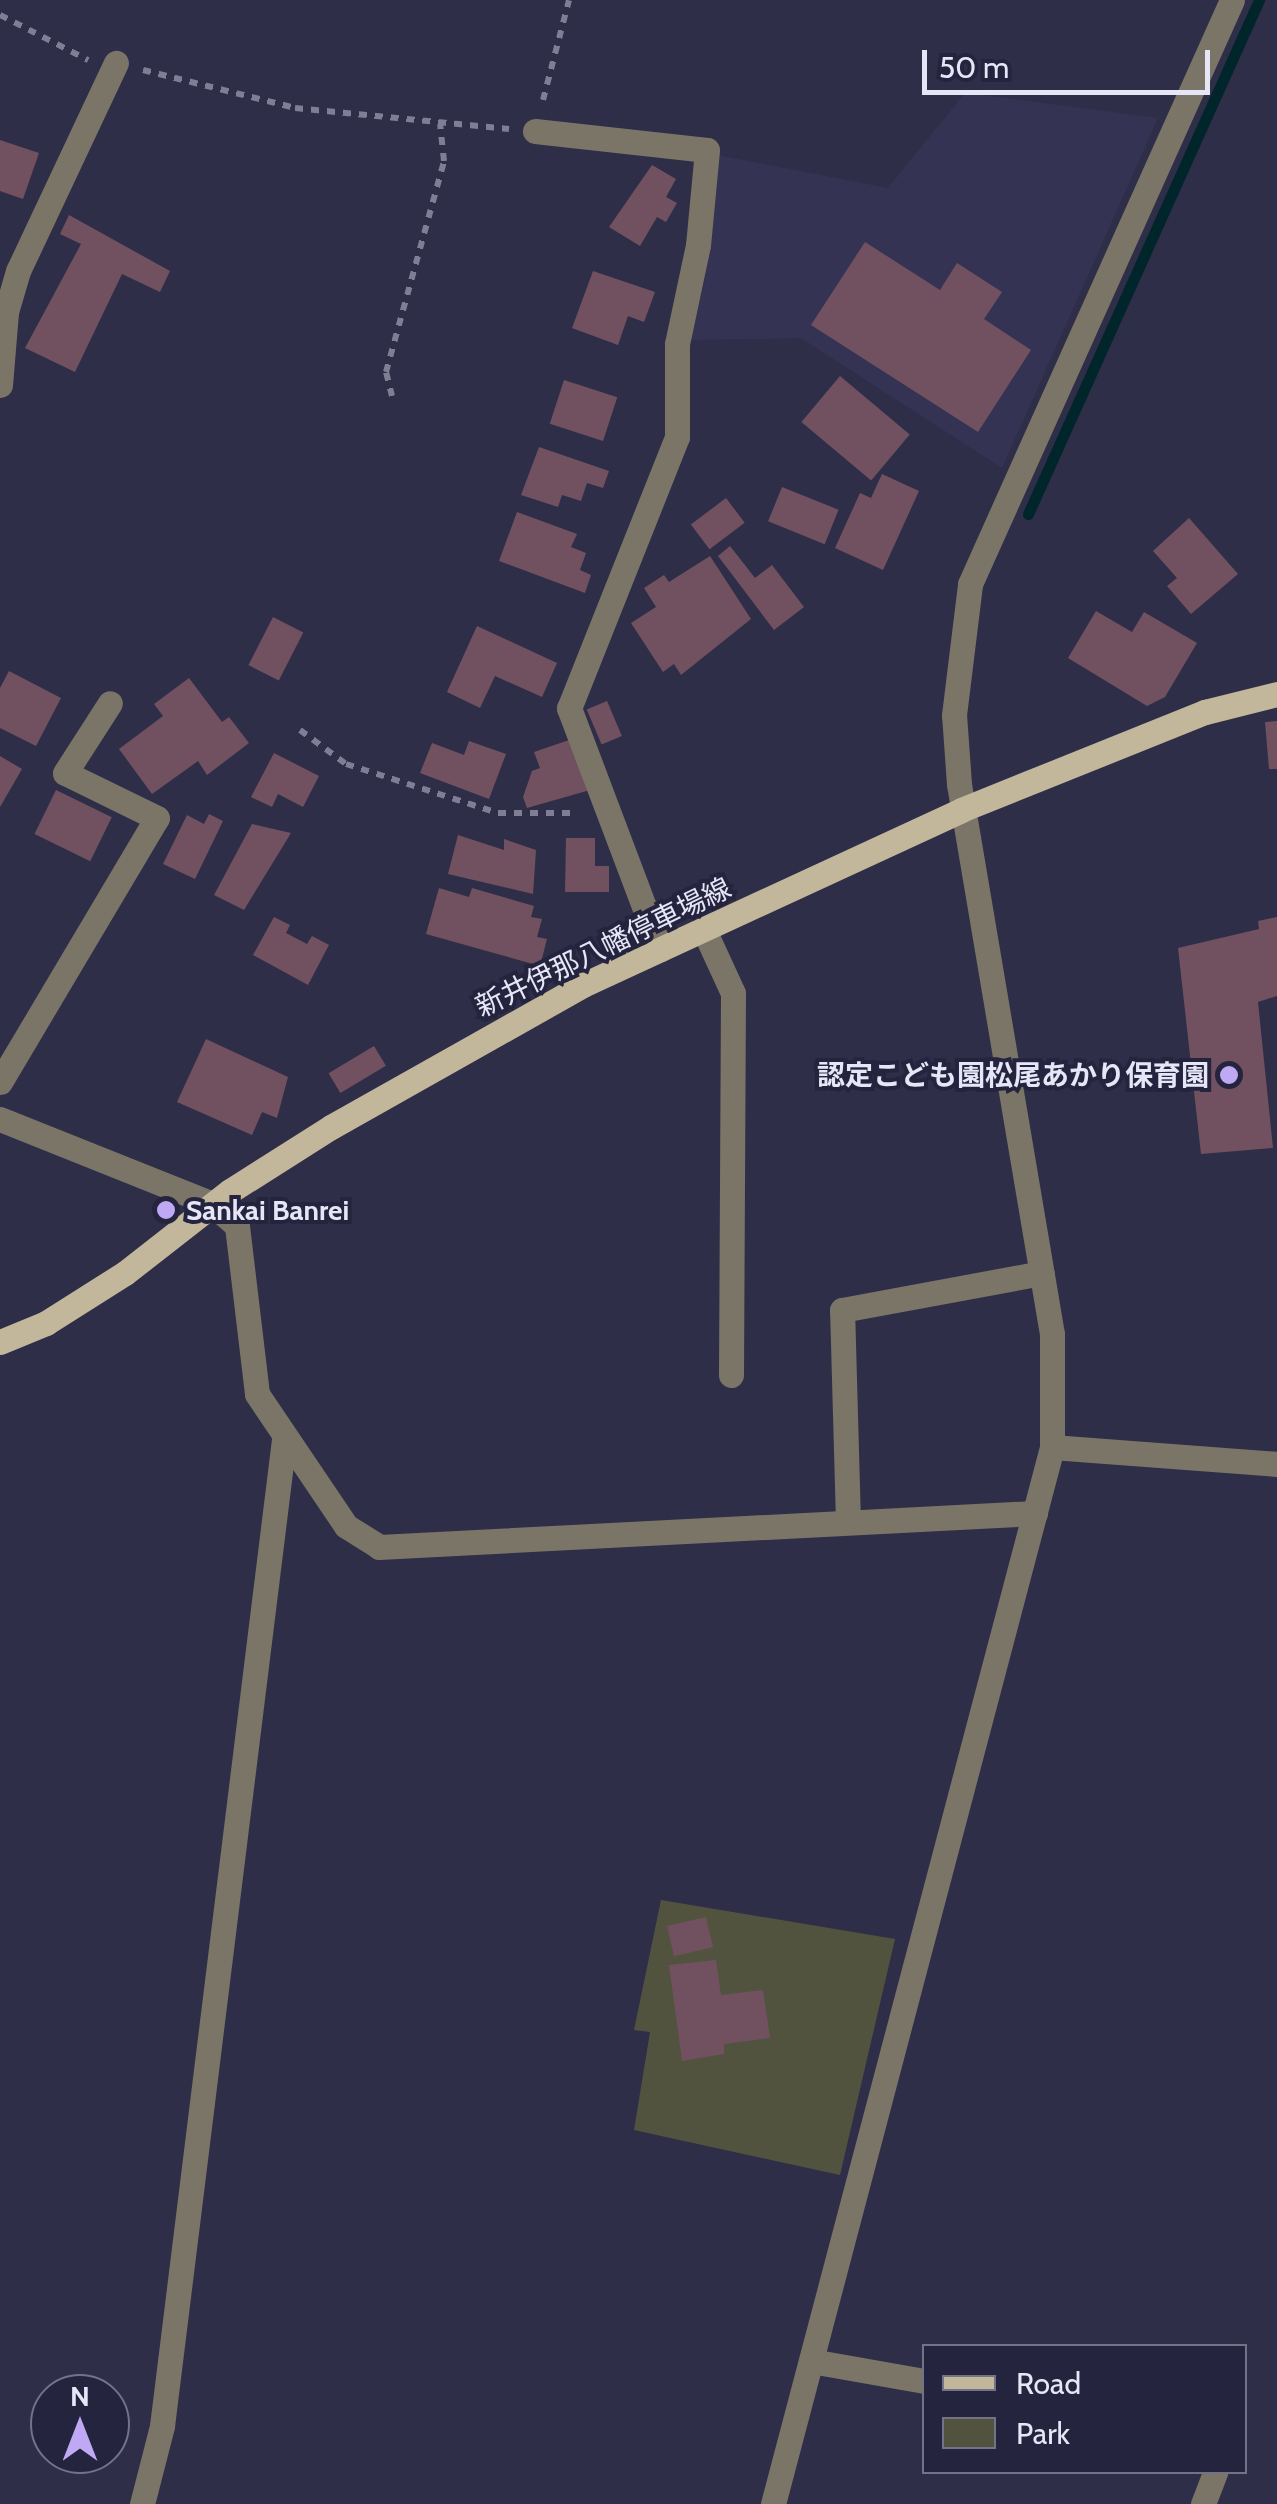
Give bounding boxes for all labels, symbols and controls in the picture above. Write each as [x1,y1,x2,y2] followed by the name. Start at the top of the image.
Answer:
[927,30,1214,92] scale bar
[939,49,1009,86] text: 50 m
[470,871,736,1023] street label: 新井伊那八幡停車場線
[817,1058,1209,1092] place label: 認定こども園松尾あかり保育園
[1218,1064,1240,1086] marker: 認定こども園松尾あかり保育園
[186,1193,349,1227] place label: Sankai Banrei
[155,1199,177,1221] marker: Sankai Banrei
[922,2344,1247,2474] legend
[1016,2365,1081,2402] text: Road
[30,2374,130,2474] north arrow
[70,2379,90,2413] text: N
[1016,2415,1070,2452] text: Park

